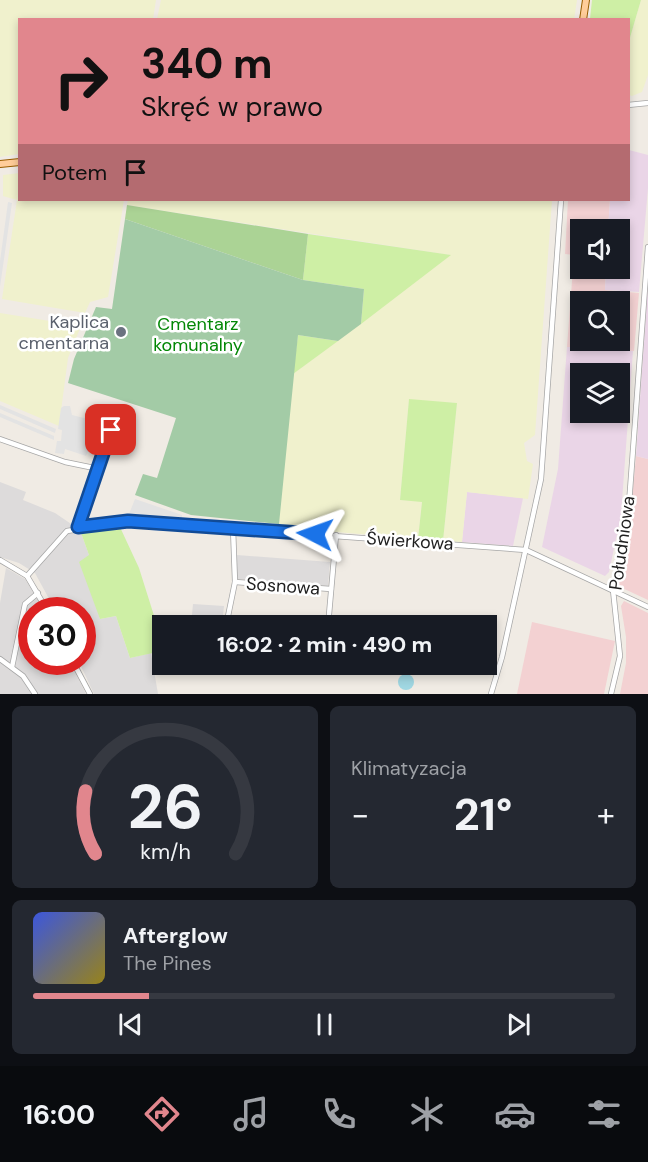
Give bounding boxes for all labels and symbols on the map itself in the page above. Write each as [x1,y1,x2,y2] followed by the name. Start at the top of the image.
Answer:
[18,310,109,355] place label: Kaplica cmentarna
[153,312,243,357] park label: Cmentarz komunalny
[114,325,128,339] marker: Kaplica cmentarna
[85,404,136,455] pin
[604,494,640,592] street label: Południowa
[283,502,347,566] position arrow
[366,526,454,556] street label: Świerkowa
[245,571,321,601] street label: Sosnowa
[18,597,96,675] speed limit sign: 30

